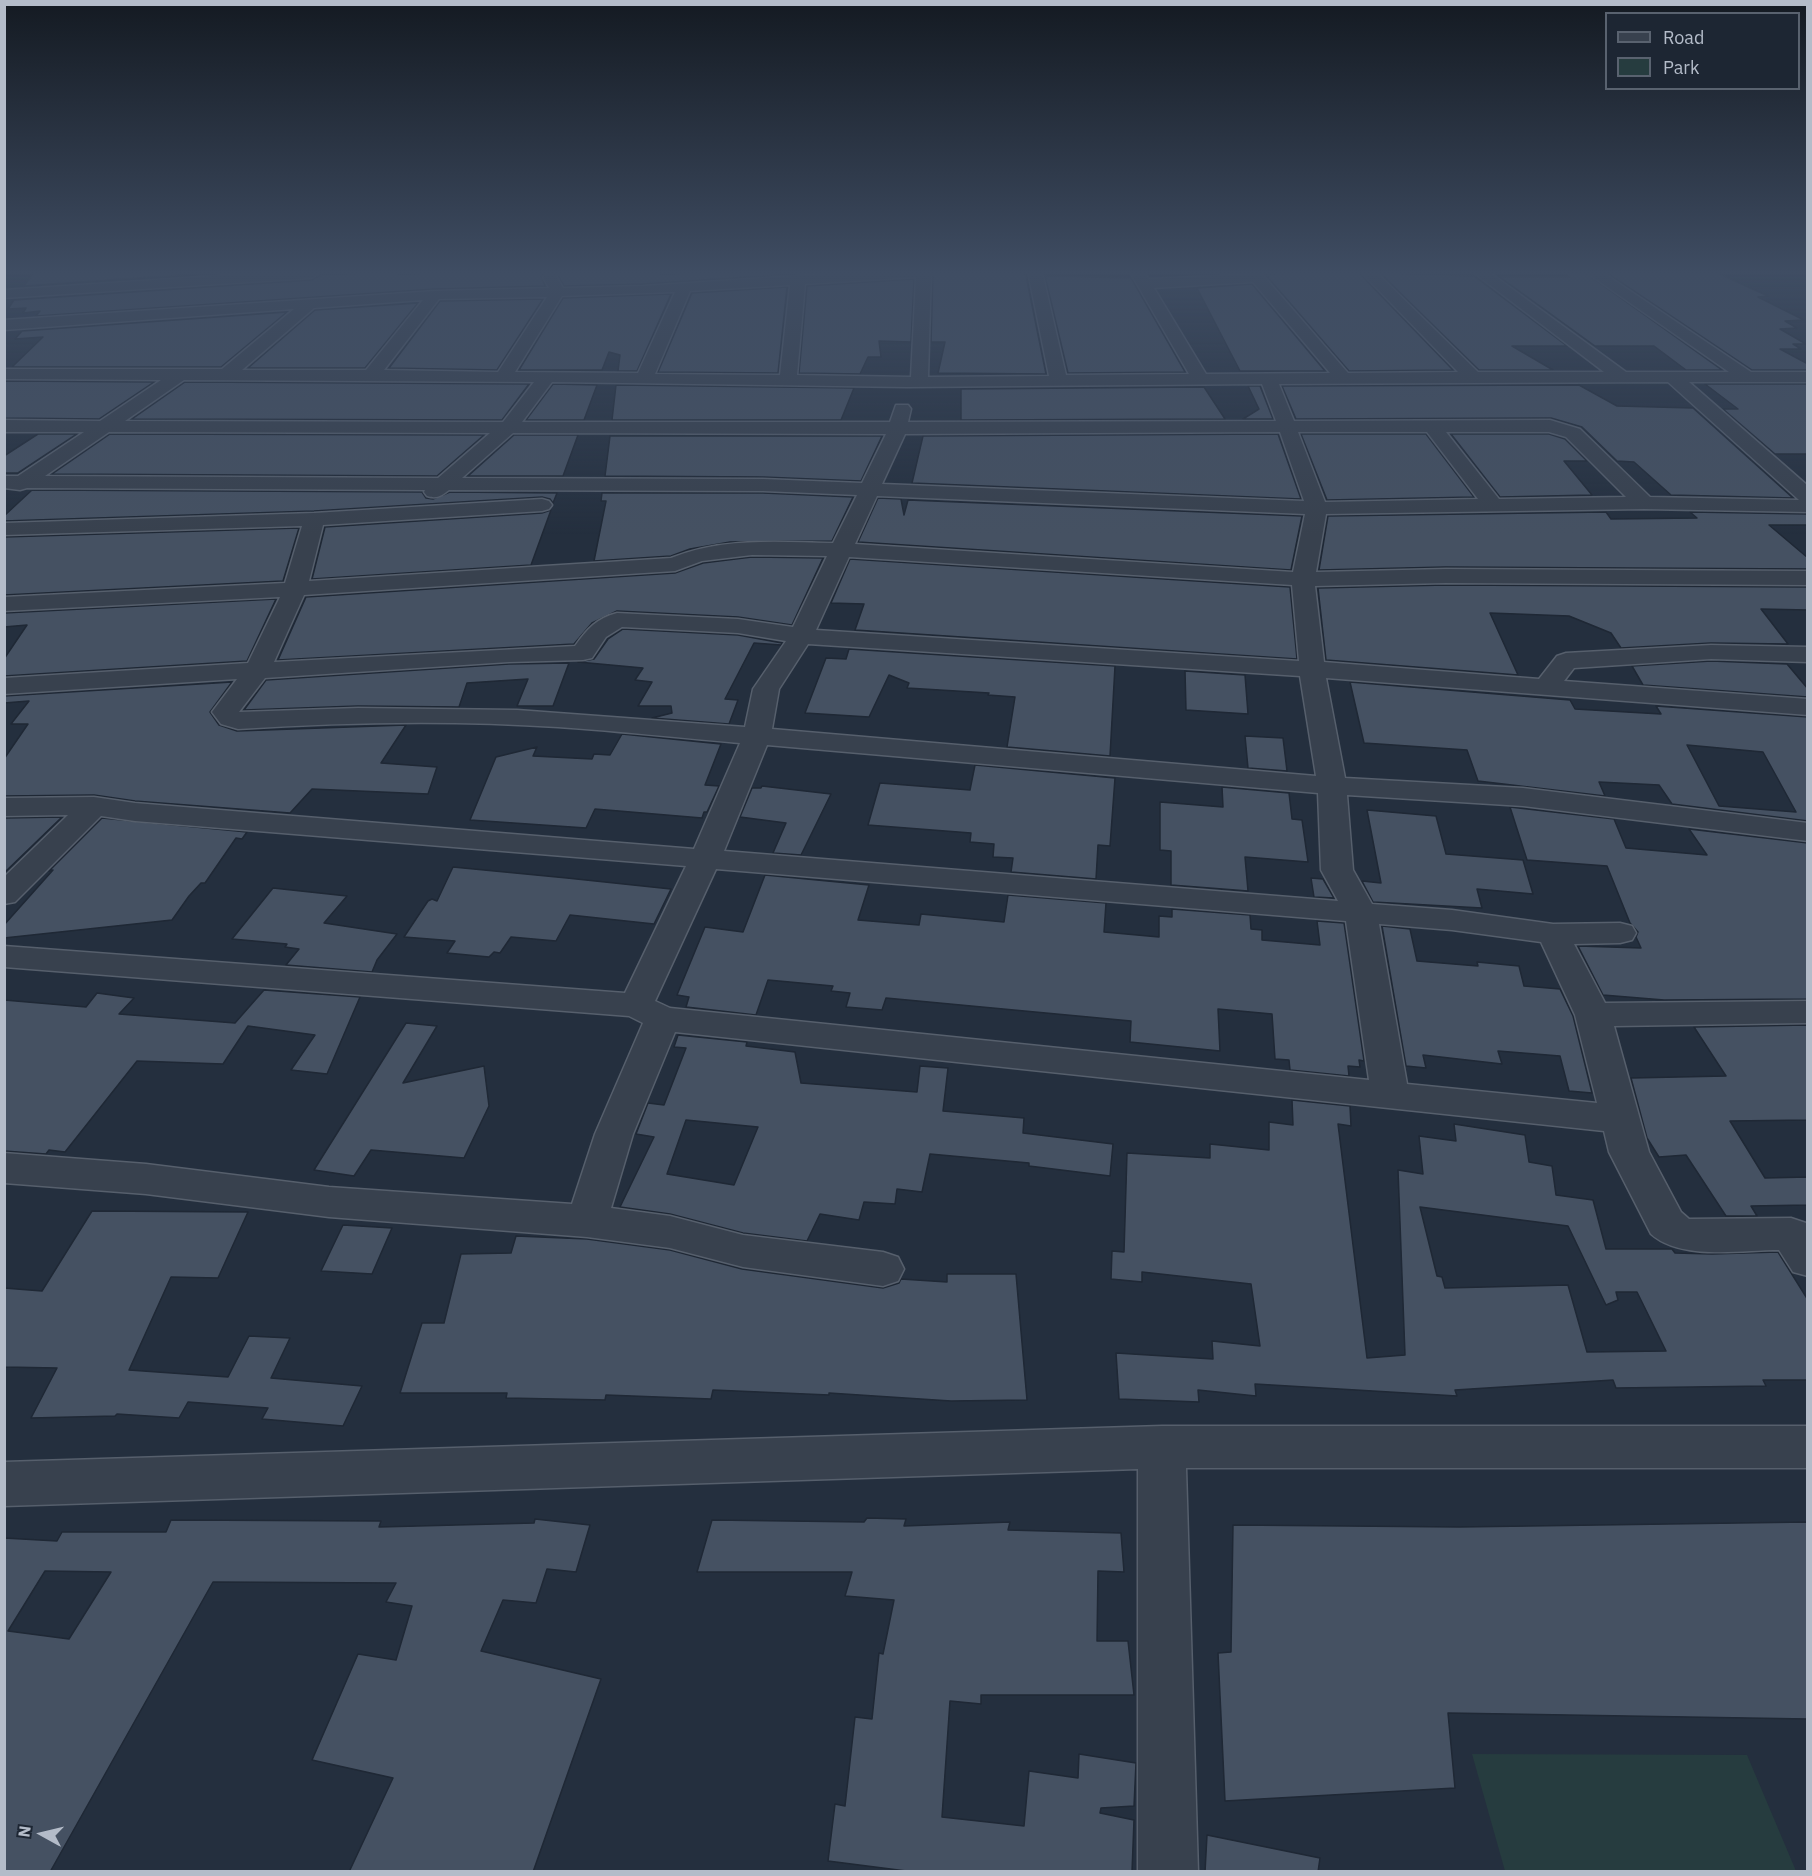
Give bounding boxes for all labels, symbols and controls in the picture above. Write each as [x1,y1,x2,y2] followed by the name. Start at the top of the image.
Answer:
[1605,12,1800,90] legend
[1663,26,1704,49] text: Road
[1663,56,1699,79] text: Park
[12,1804,72,1864] north arrow
[13,1824,35,1839] text: N

